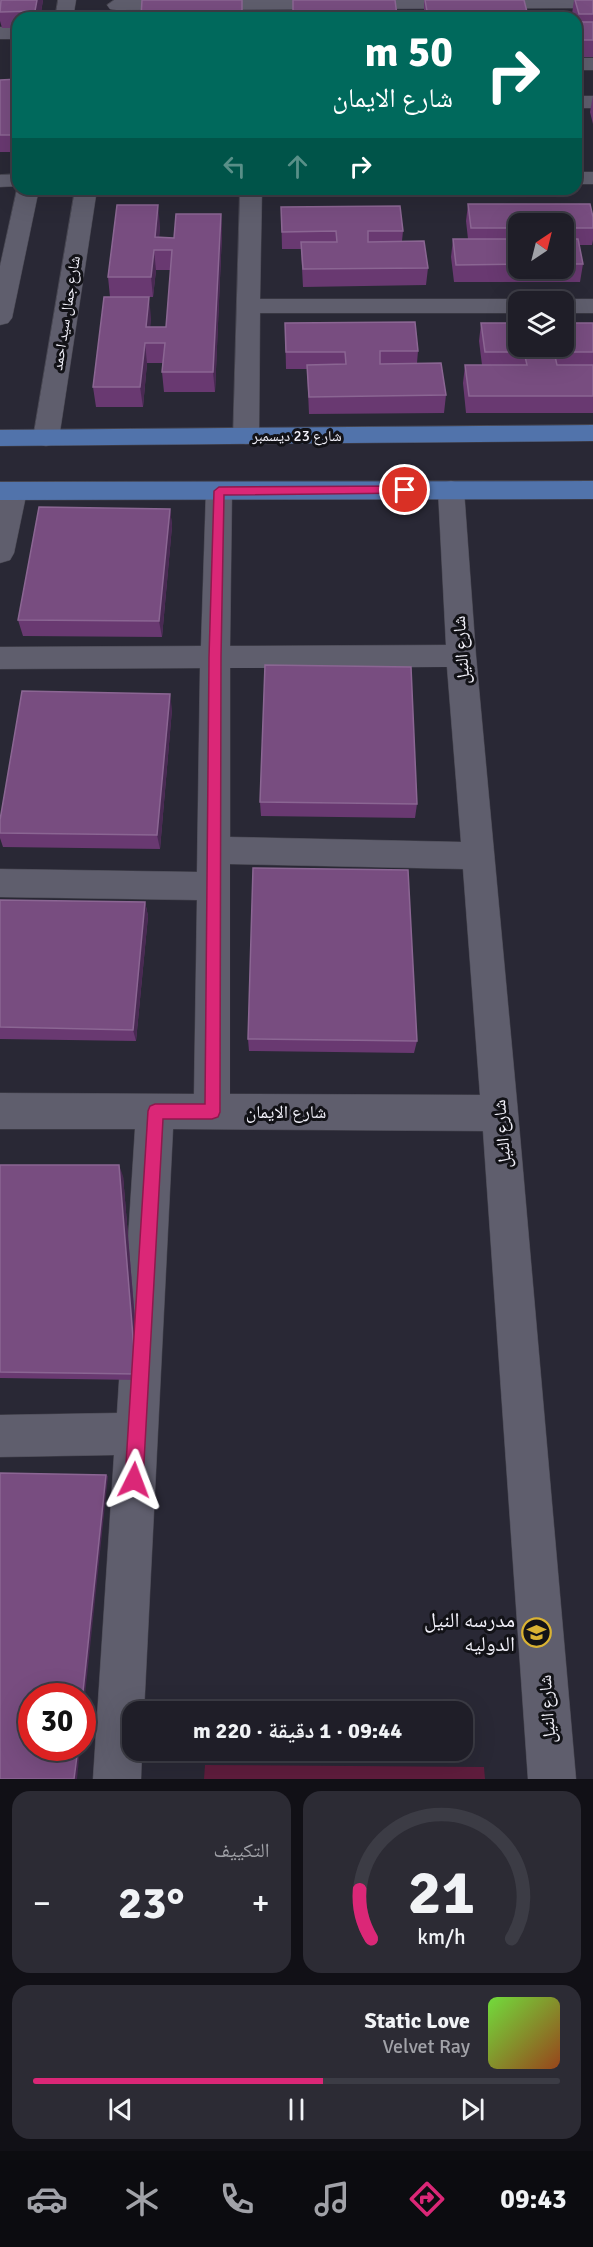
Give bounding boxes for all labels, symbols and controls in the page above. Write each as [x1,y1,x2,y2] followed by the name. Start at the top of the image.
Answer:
[364,27,453,78] text: 50 m
[474,36,552,114] icon: right
[332,82,453,115] text: شارع الايمان
[218,150,251,183] icon: left
[281,150,314,183] icon: ahead
[344,150,377,183] icon: right
[508,213,574,279] north arrow
[508,213,574,357] map controls
[48,254,85,372] street label: شارع جمال سيد احمد
[508,291,574,357] button: layers
[251,427,342,446] street label: شارع 23 ديسمبر
[379,464,430,515] pin
[388,473,421,506] icon: arrive
[448,615,474,685] street label: شارع النيل
[488,1099,516,1169] street label: شارع النيل
[246,1101,326,1123] street label: شارع الايمان
[102,1448,166,1512] position arrow
[424,1607,515,1657] place label: مدرسه النيل الدوليه
[520,1616,552,1648] school or university icon: مدرسه النيل الدوليه
[534,1674,560,1744] street label: شارع النيل
[18,1683,96,1761] speed limit sign: 30
[193,1717,402,1744] text: 09:44 · 1 دقيقة · 220 m
[213,1838,270,1863] text: التكييف
[408,1854,475,1931] text: 21
[118,1876,185,1931] text: 23°
[33,1883,51,1924] text: −
[252,1883,269,1924] text: +
[417,1924,466,1950] text: km/h
[364,2007,470,2034] text: Static Love
[382,2034,470,2059] text: Velvet Ray
[104,2093,137,2126] icon: previous
[280,2093,313,2126] icon: pause
[456,2093,489,2126] icon: next
[26,2178,68,2220] icon: car
[121,2178,163,2220] icon: climate
[216,2178,258,2220] icon: phone
[311,2178,353,2220] icon: music
[406,2178,448,2220] icon: directions
[500,2183,567,2216] text: 09:43

